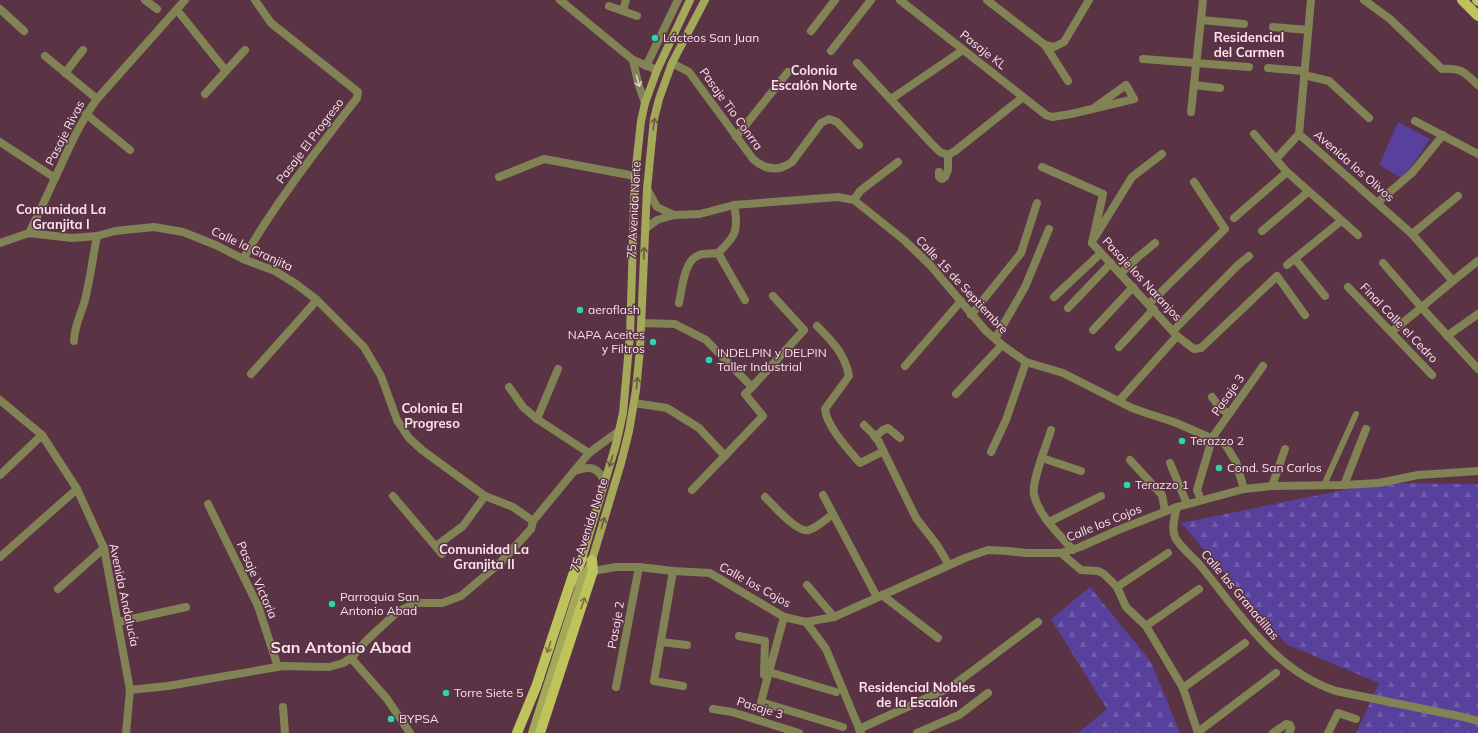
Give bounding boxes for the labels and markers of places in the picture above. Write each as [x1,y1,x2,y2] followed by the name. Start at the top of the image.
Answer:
[663,30,759,45] place label: Lácteos San Juan
[650,33,660,43] marker: Lácteos San Juan
[588,302,640,317] place label: aeroflash
[575,305,585,315] marker: aeroflash
[568,327,645,356] place label: NAPA Aceites y Filtros
[648,337,658,347] marker: NAPA Aceites y Filtros
[717,345,827,374] place label: INDELPIN y DELPIN Taller Industrial
[704,355,714,365] marker: INDELPIN y DELPIN Taller Industrial
[1190,433,1244,448] place label: Terazzo 2
[1177,436,1187,446] marker: Terazzo 2
[1227,460,1322,475] place label: Cond. San Carlos
[1214,463,1224,473] marker: Cond. San Carlos
[1135,477,1189,492] place label: Terazzo 1
[1122,480,1132,490] marker: Terazzo 1
[340,589,419,618] place label: Parroquia San Antonio Abad
[327,599,337,609] marker: Parroquia San Antonio Abad
[454,685,523,700] place label: Torre Siete 5
[441,688,451,698] marker: Torre Siete 5
[399,711,439,726] place label: BYPSA
[386,714,396,724] marker: BYPSA

